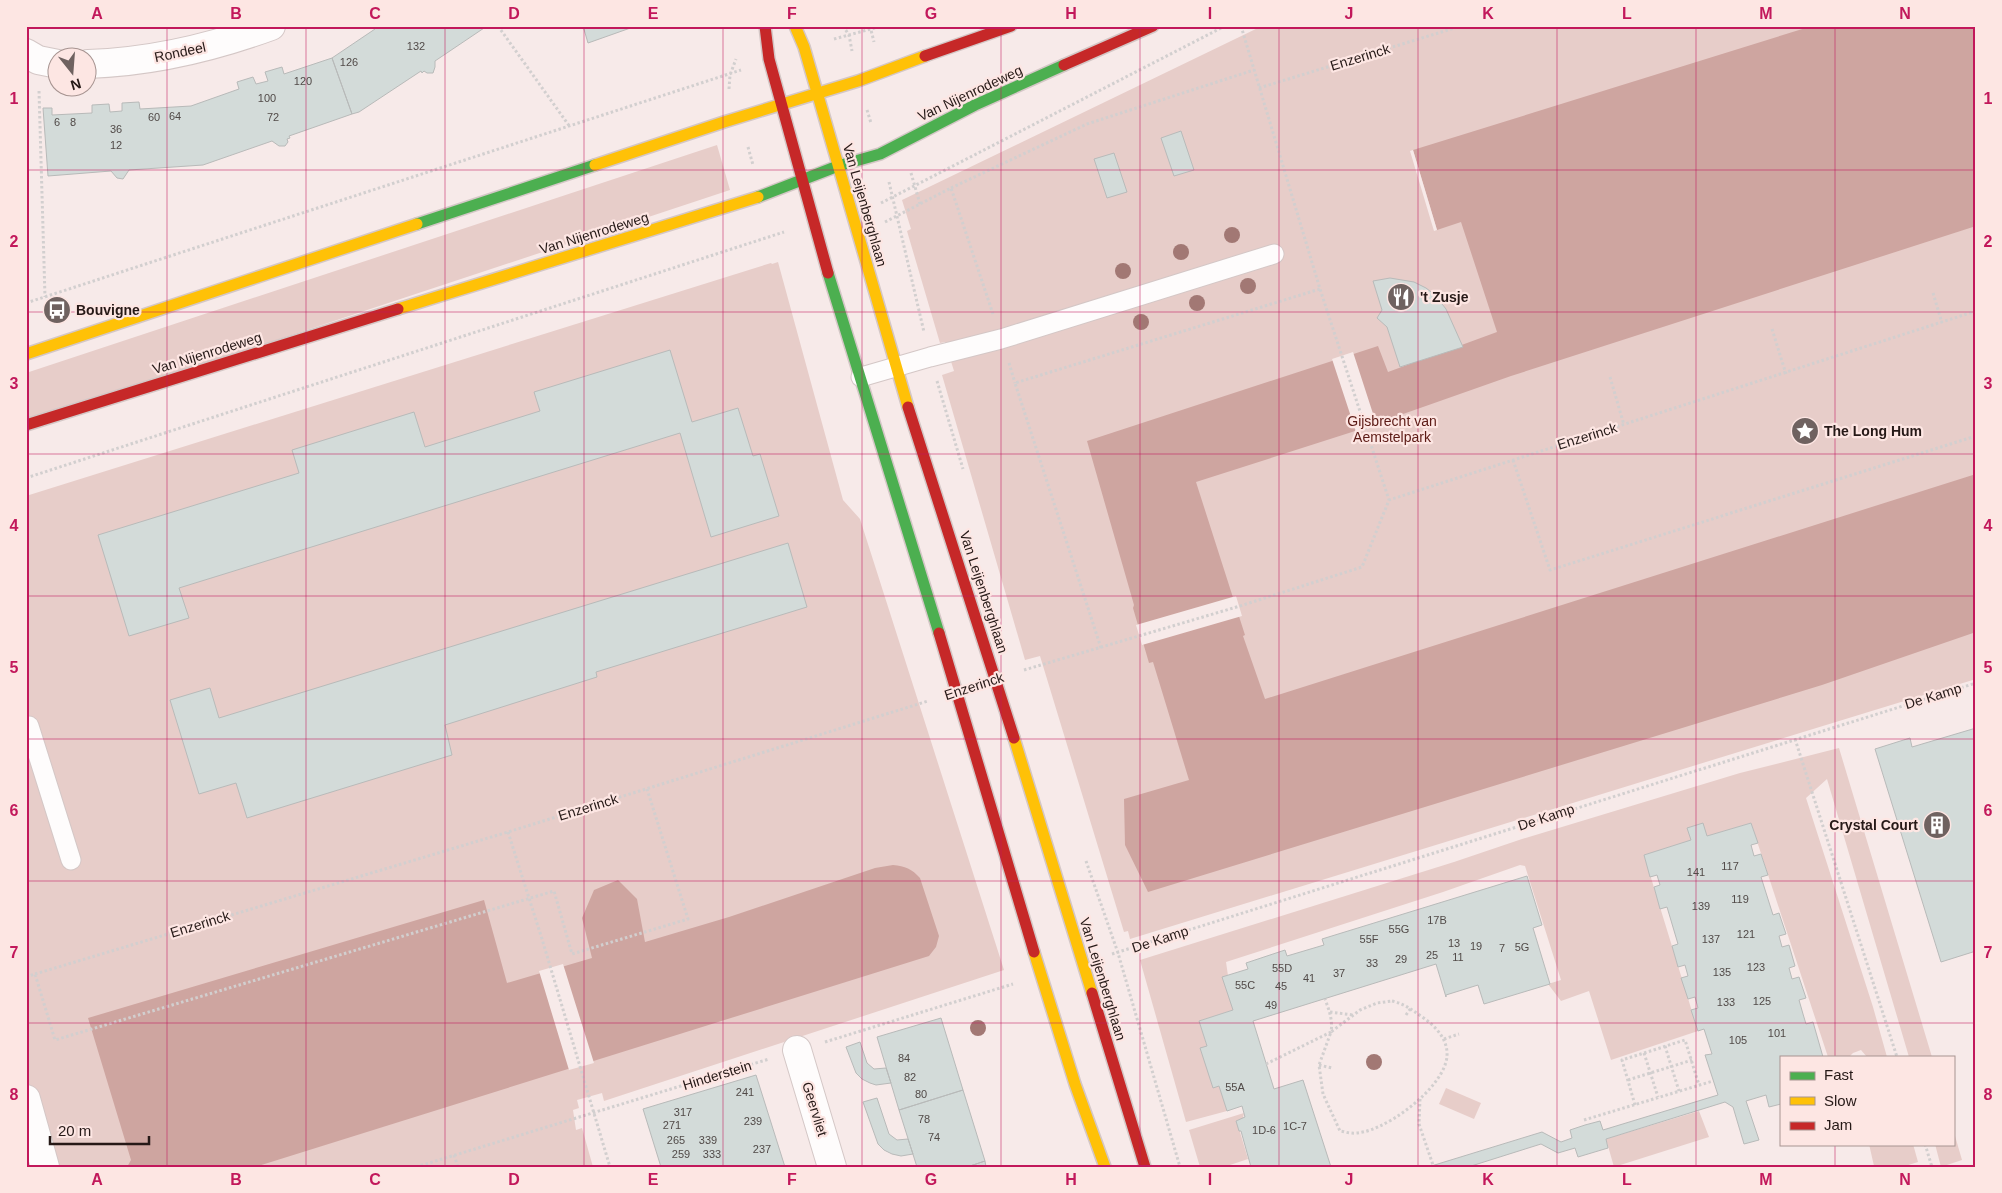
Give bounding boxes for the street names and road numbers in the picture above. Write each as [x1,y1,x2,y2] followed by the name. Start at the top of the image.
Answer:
[153,39,207,65] street label: Rondeel
[1328,40,1393,74] street label: Enzerinck
[915,62,1025,124] street label: Van Nijenrodeweg
[840,142,890,268] street label: Van Leijenberghlaan
[537,209,651,257] street label: Van Nijenrodeweg
[150,329,264,377] street label: Van Nijenrodeweg
[1555,419,1620,453] street label: Enzerinck
[957,529,1011,655] street label: Van Leijenberghlaan
[942,669,1007,703] street label: Enzerinck
[1903,680,1963,712] street label: De Kamp
[556,790,621,824] street label: Enzerinck
[1516,800,1576,834] street label: De Kamp
[168,907,233,941] street label: Enzerinck
[1077,916,1129,1042] street label: Van Leijenberghlaan
[1130,922,1190,956] street label: De Kamp
[681,1057,753,1093] street label: Hinderstein
[799,1080,831,1138] street label: Geervliet

